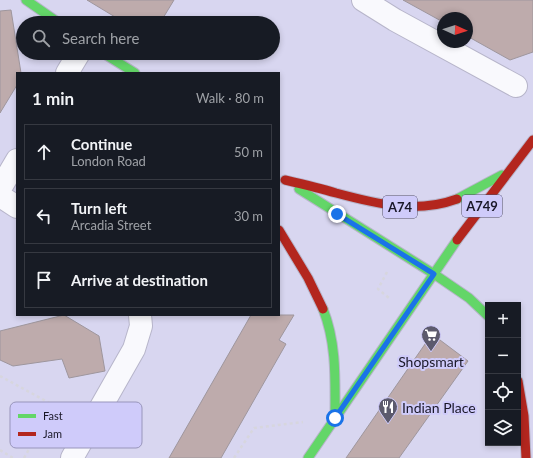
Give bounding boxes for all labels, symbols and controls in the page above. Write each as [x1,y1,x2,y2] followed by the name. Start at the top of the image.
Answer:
[437,12,473,48] north arrow
[16,16,280,60] search box
[30,27,52,49] icon: search
[62,29,139,47] text: Search here
[32,88,74,109] text: 1 min
[196,90,264,106] text: Walk · 80 m
[71,135,132,153] text: Continue
[33,141,55,163] icon: ahead
[234,144,263,160] text: 50 m
[71,153,146,169] text: London Road
[462,195,502,217] road number: A749
[383,196,417,218] road number: A74
[71,199,127,217] text: Turn left
[33,205,55,227] icon: left
[328,205,346,223] route end
[234,208,263,224] text: 30 m
[71,217,151,233] text: Arcadia Street
[33,269,55,291] icon: arrive
[71,271,208,289] text: Arrive at destination
[485,302,521,446] map controls
[485,302,521,338] button: +
[420,324,442,352] supermarket icon: Shopsmart
[485,338,521,374] button: −
[398,353,464,370] place label: Shopsmart
[485,374,521,410] button: locate
[377,396,399,424] restaurant icon: Indian Place
[402,399,476,416] place label: Indian Place
[10,402,142,448] legend
[43,409,63,422] text: Fast
[326,409,344,427] route start
[485,410,521,446] button: layers
[43,427,62,440] text: Jam

